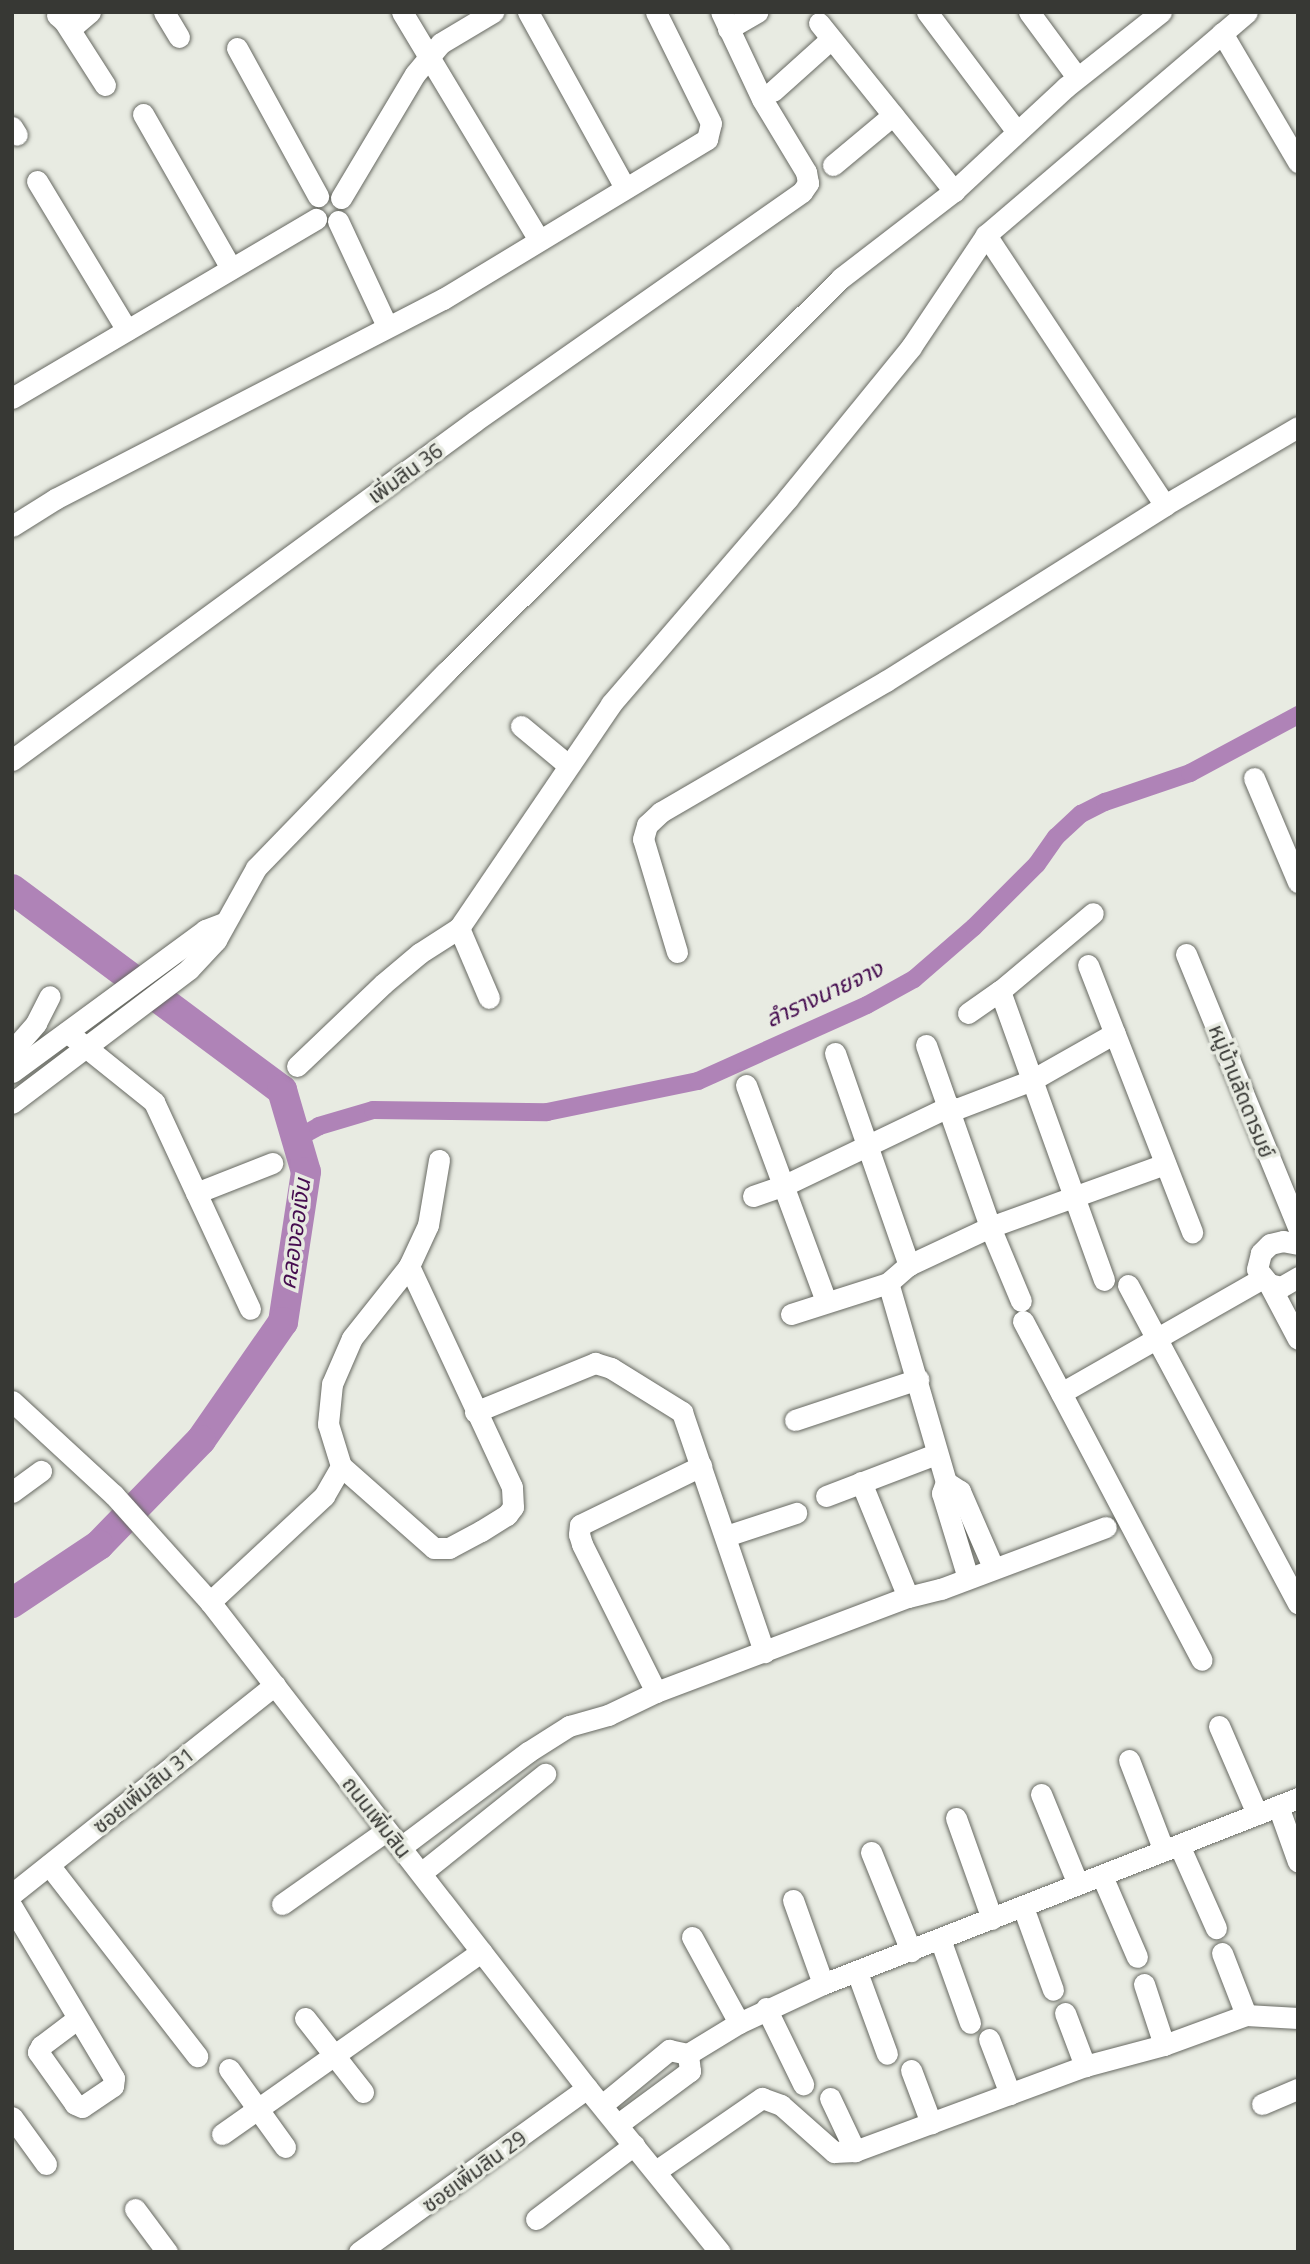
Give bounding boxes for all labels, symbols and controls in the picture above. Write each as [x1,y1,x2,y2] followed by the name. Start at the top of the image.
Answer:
[363,437,447,509] street label: เพิ่มสิน 36
[761,955,887,1033] water label: ลำรางนายจาง
[1204,1021,1280,1161] street label: หมู่บ้านลัดดารมย์
[274,1177,316,1291] water label: คลองออเงิน
[87,1742,199,1838] street label: ซอยเพิ่มสิน 31
[337,1771,417,1863] street label: ถนนเพิ่มสิน
[417,2125,531,2217] street label: ซอยเพิ่มสิน 29

